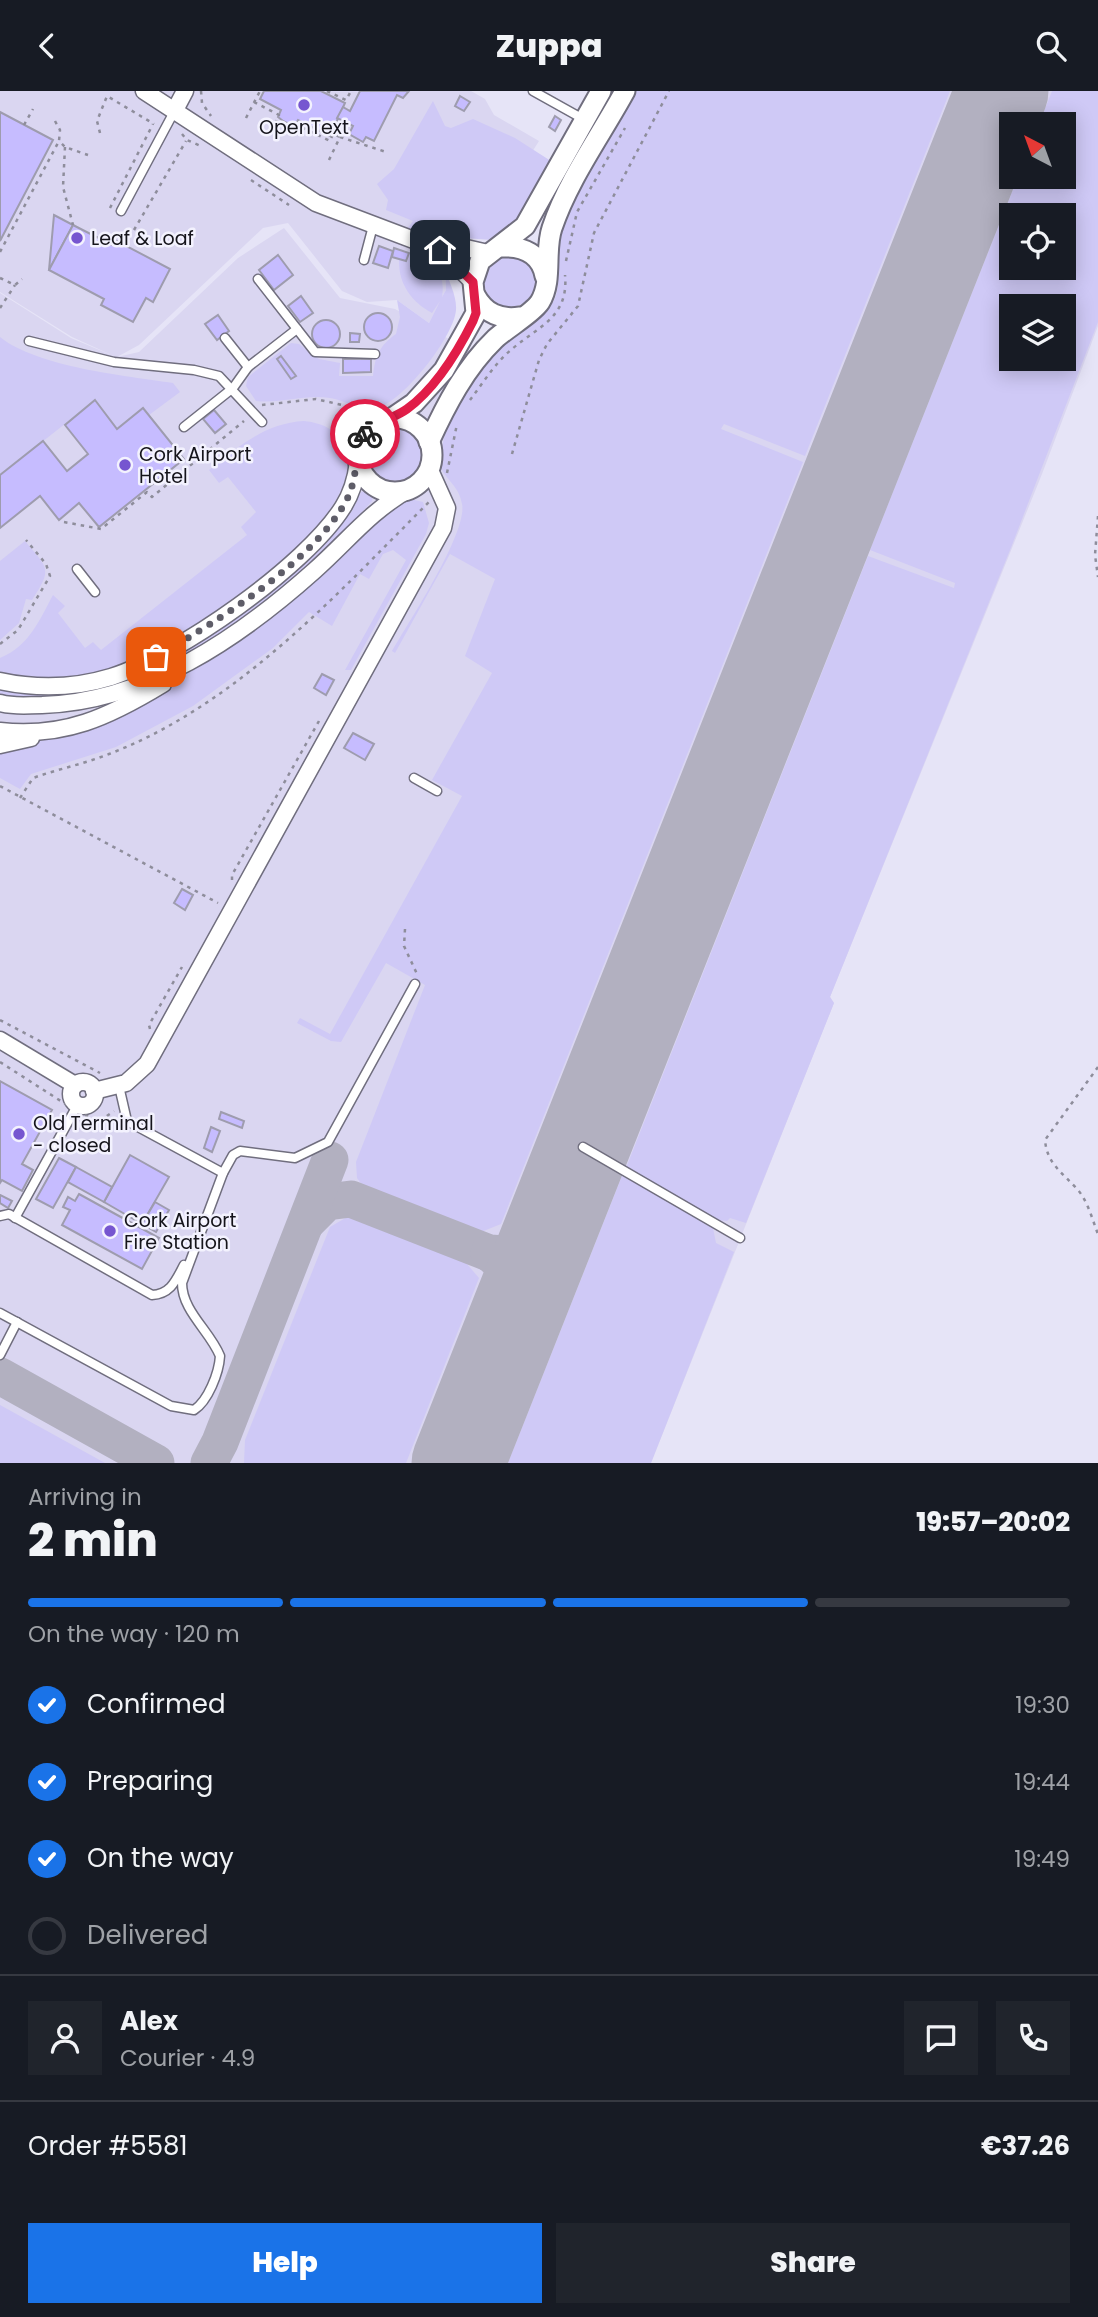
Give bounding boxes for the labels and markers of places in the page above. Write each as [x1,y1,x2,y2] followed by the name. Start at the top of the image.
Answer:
[296,97,312,113] marker: OpenText
[259,114,349,141] place label: OpenText
[410,220,470,280] pin
[91,225,194,252] place label: Leaf & Loaf
[69,230,85,246] marker: Leaf & Loaf
[139,441,251,490] place label: Cork Airport Hotel
[117,457,133,473] marker: Cork Airport Hotel
[126,627,186,687] pin
[33,1110,154,1159] place label: Old Terminal - closed
[11,1126,27,1142] marker: Old Terminal - closed
[124,1207,236,1256] place label: Cork Airport Fire Station
[102,1223,118,1239] marker: Cork Airport Fire Station

